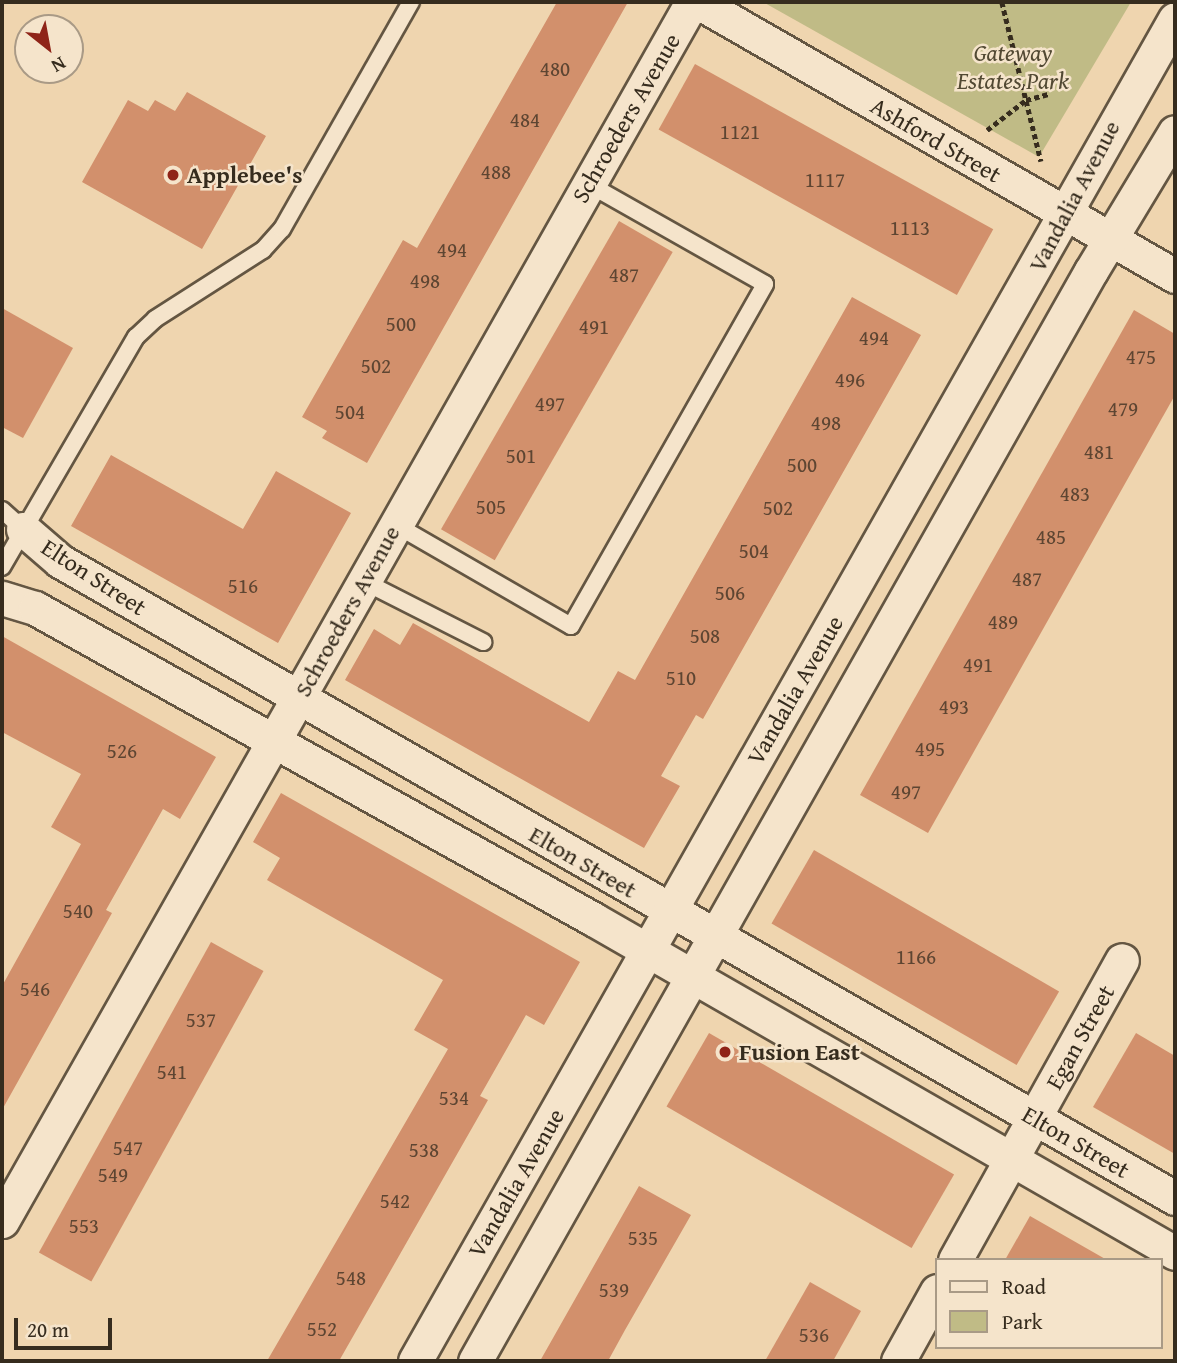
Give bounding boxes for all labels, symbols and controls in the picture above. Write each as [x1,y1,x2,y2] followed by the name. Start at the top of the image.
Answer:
[14,14,84,84] north arrow
[566,28,686,208] street label: Schroeders Avenue
[957,39,1069,95] park label: Gateway Estates Park
[46,50,71,81] text: N
[540,56,570,82] house number: 480
[866,91,1006,189] street label: Ashford Street
[510,107,540,133] house number: 484
[1022,115,1126,277] street label: Vandalia Avenue
[720,119,760,145] house number: 1121
[481,159,511,185] house number: 488
[187,161,303,189] place label: Applebee's
[165,167,181,183] marker: Applebee's
[805,167,845,193] house number: 1117
[890,215,930,241] house number: 1113
[437,237,467,263] house number: 494
[609,262,639,288] house number: 487
[410,268,440,294] house number: 498
[386,311,416,337] house number: 500
[579,314,609,340] house number: 491
[859,325,889,351] house number: 494
[1126,344,1156,370] house number: 475
[361,353,391,379] house number: 502
[835,367,865,393] house number: 496
[535,391,565,417] house number: 497
[1108,396,1138,422] house number: 479
[335,399,365,425] house number: 504
[811,410,841,436] house number: 498
[1084,439,1114,465] house number: 481
[506,443,536,469] house number: 501
[787,452,817,478] house number: 500
[1060,481,1090,507] house number: 483
[476,494,506,520] house number: 505
[763,495,793,521] house number: 502
[288,520,406,702] street label: Schroeders Avenue
[1036,524,1066,550] house number: 485
[36,532,152,622] street label: Elton Street
[739,538,769,564] house number: 504
[1012,566,1042,592] house number: 487
[228,573,258,599] house number: 516
[715,580,745,606] house number: 506
[988,609,1018,635] house number: 489
[741,610,849,770] street label: Vandalia Avenue
[690,623,720,649] house number: 508
[963,652,993,678] house number: 491
[666,665,696,691] house number: 510
[939,694,969,720] house number: 493
[915,736,945,762] house number: 495
[107,738,137,764] house number: 526
[891,779,921,805] house number: 497
[524,820,642,904] street label: Elton Street
[63,898,93,924] house number: 540
[896,944,936,970] house number: 1166
[20,976,50,1002] house number: 546
[1040,980,1120,1094] street label: Egan Street
[186,1007,216,1033] house number: 537
[739,1038,860,1066] place label: Fusion East
[717,1044,733,1060] marker: Fusion East
[157,1059,187,1085] house number: 541
[439,1085,469,1111] house number: 534
[1017,1100,1135,1184] street label: Elton Street
[462,1103,570,1263] street label: Vandalia Avenue
[113,1135,143,1161] house number: 547
[409,1137,439,1163] house number: 538
[98,1162,128,1188] house number: 549
[380,1188,410,1214] house number: 542
[69,1213,99,1239] house number: 553
[628,1225,658,1251] house number: 535
[936,1258,1163,1349] legend
[336,1265,366,1291] house number: 548
[1002,1271,1046,1302] text: Road
[599,1277,629,1303] house number: 539
[18,1304,116,1348] scale bar
[1002,1306,1043,1337] text: Park
[27,1314,69,1345] text: 20 m
[307,1316,337,1342] house number: 552
[799,1322,829,1348] house number: 536

